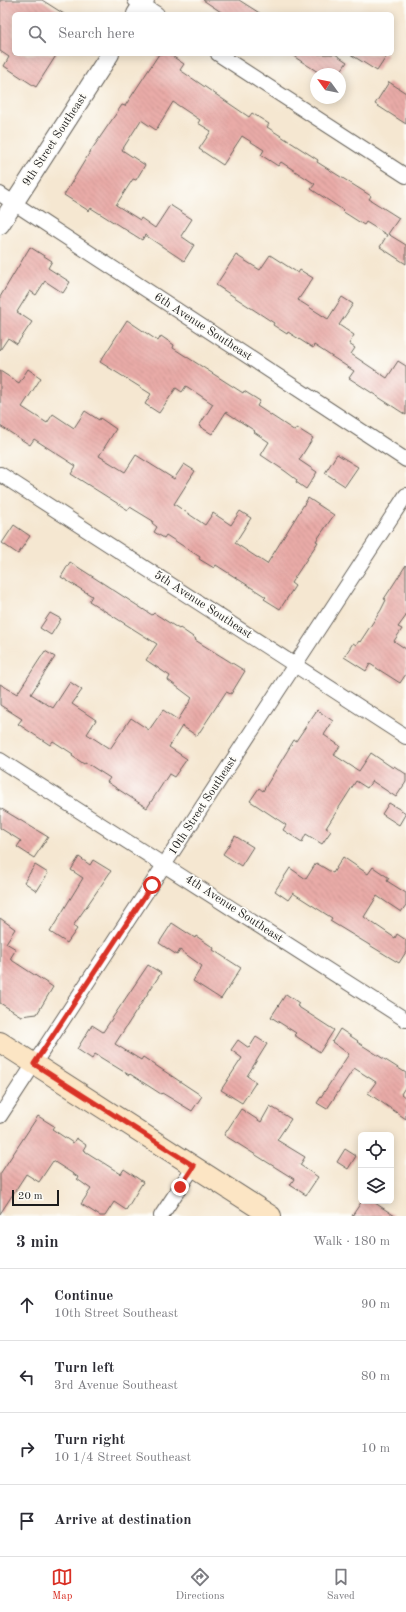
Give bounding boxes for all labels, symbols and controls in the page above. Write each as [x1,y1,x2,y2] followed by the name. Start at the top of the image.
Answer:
[12,12,394,56] search box
[26,23,48,45] icon: search
[58,27,135,42] text: Search here
[310,68,346,104] north arrow
[21,92,89,188] street label: 9th Street Southeast
[152,291,254,363] street label: 6th Avenue Southeast
[152,568,255,641] street label: 5th Avenue Southeast
[167,755,239,857] street label: 10th Street Southeast
[183,873,285,945] street label: 4th Avenue Southeast
[143,876,161,894] route start
[358,1132,394,1204] map controls
[358,1132,394,1168] button: locate
[358,1168,394,1204] button: layers
[171,1178,189,1196] route end
[12,1188,59,1207] scale bar
[18,1191,43,1202] text: 20 m
[16,1234,59,1251] text: 3 min
[313,1235,390,1248] text: Walk · 180 m
[54,1289,113,1304] text: Continue
[16,1294,38,1316] icon: ahead
[361,1298,390,1311] text: 90 m
[54,1307,178,1320] text: 10th Street Southeast
[54,1361,114,1376] text: Turn left
[16,1366,38,1388] icon: left
[361,1370,390,1383] text: 80 m
[54,1379,178,1392] text: 3rd Avenue Southeast
[54,1433,125,1448] text: Turn right
[16,1438,38,1460] icon: right
[361,1442,390,1455] text: 10 m
[54,1451,191,1464] text: 10 1/4 Street Southeast
[16,1510,38,1532] icon: arrive
[54,1513,192,1528] text: Arrive at destination
[51,1566,73,1604] tab: Map
[176,1566,224,1604] tab: Directions
[327,1566,355,1604] tab: Saved

